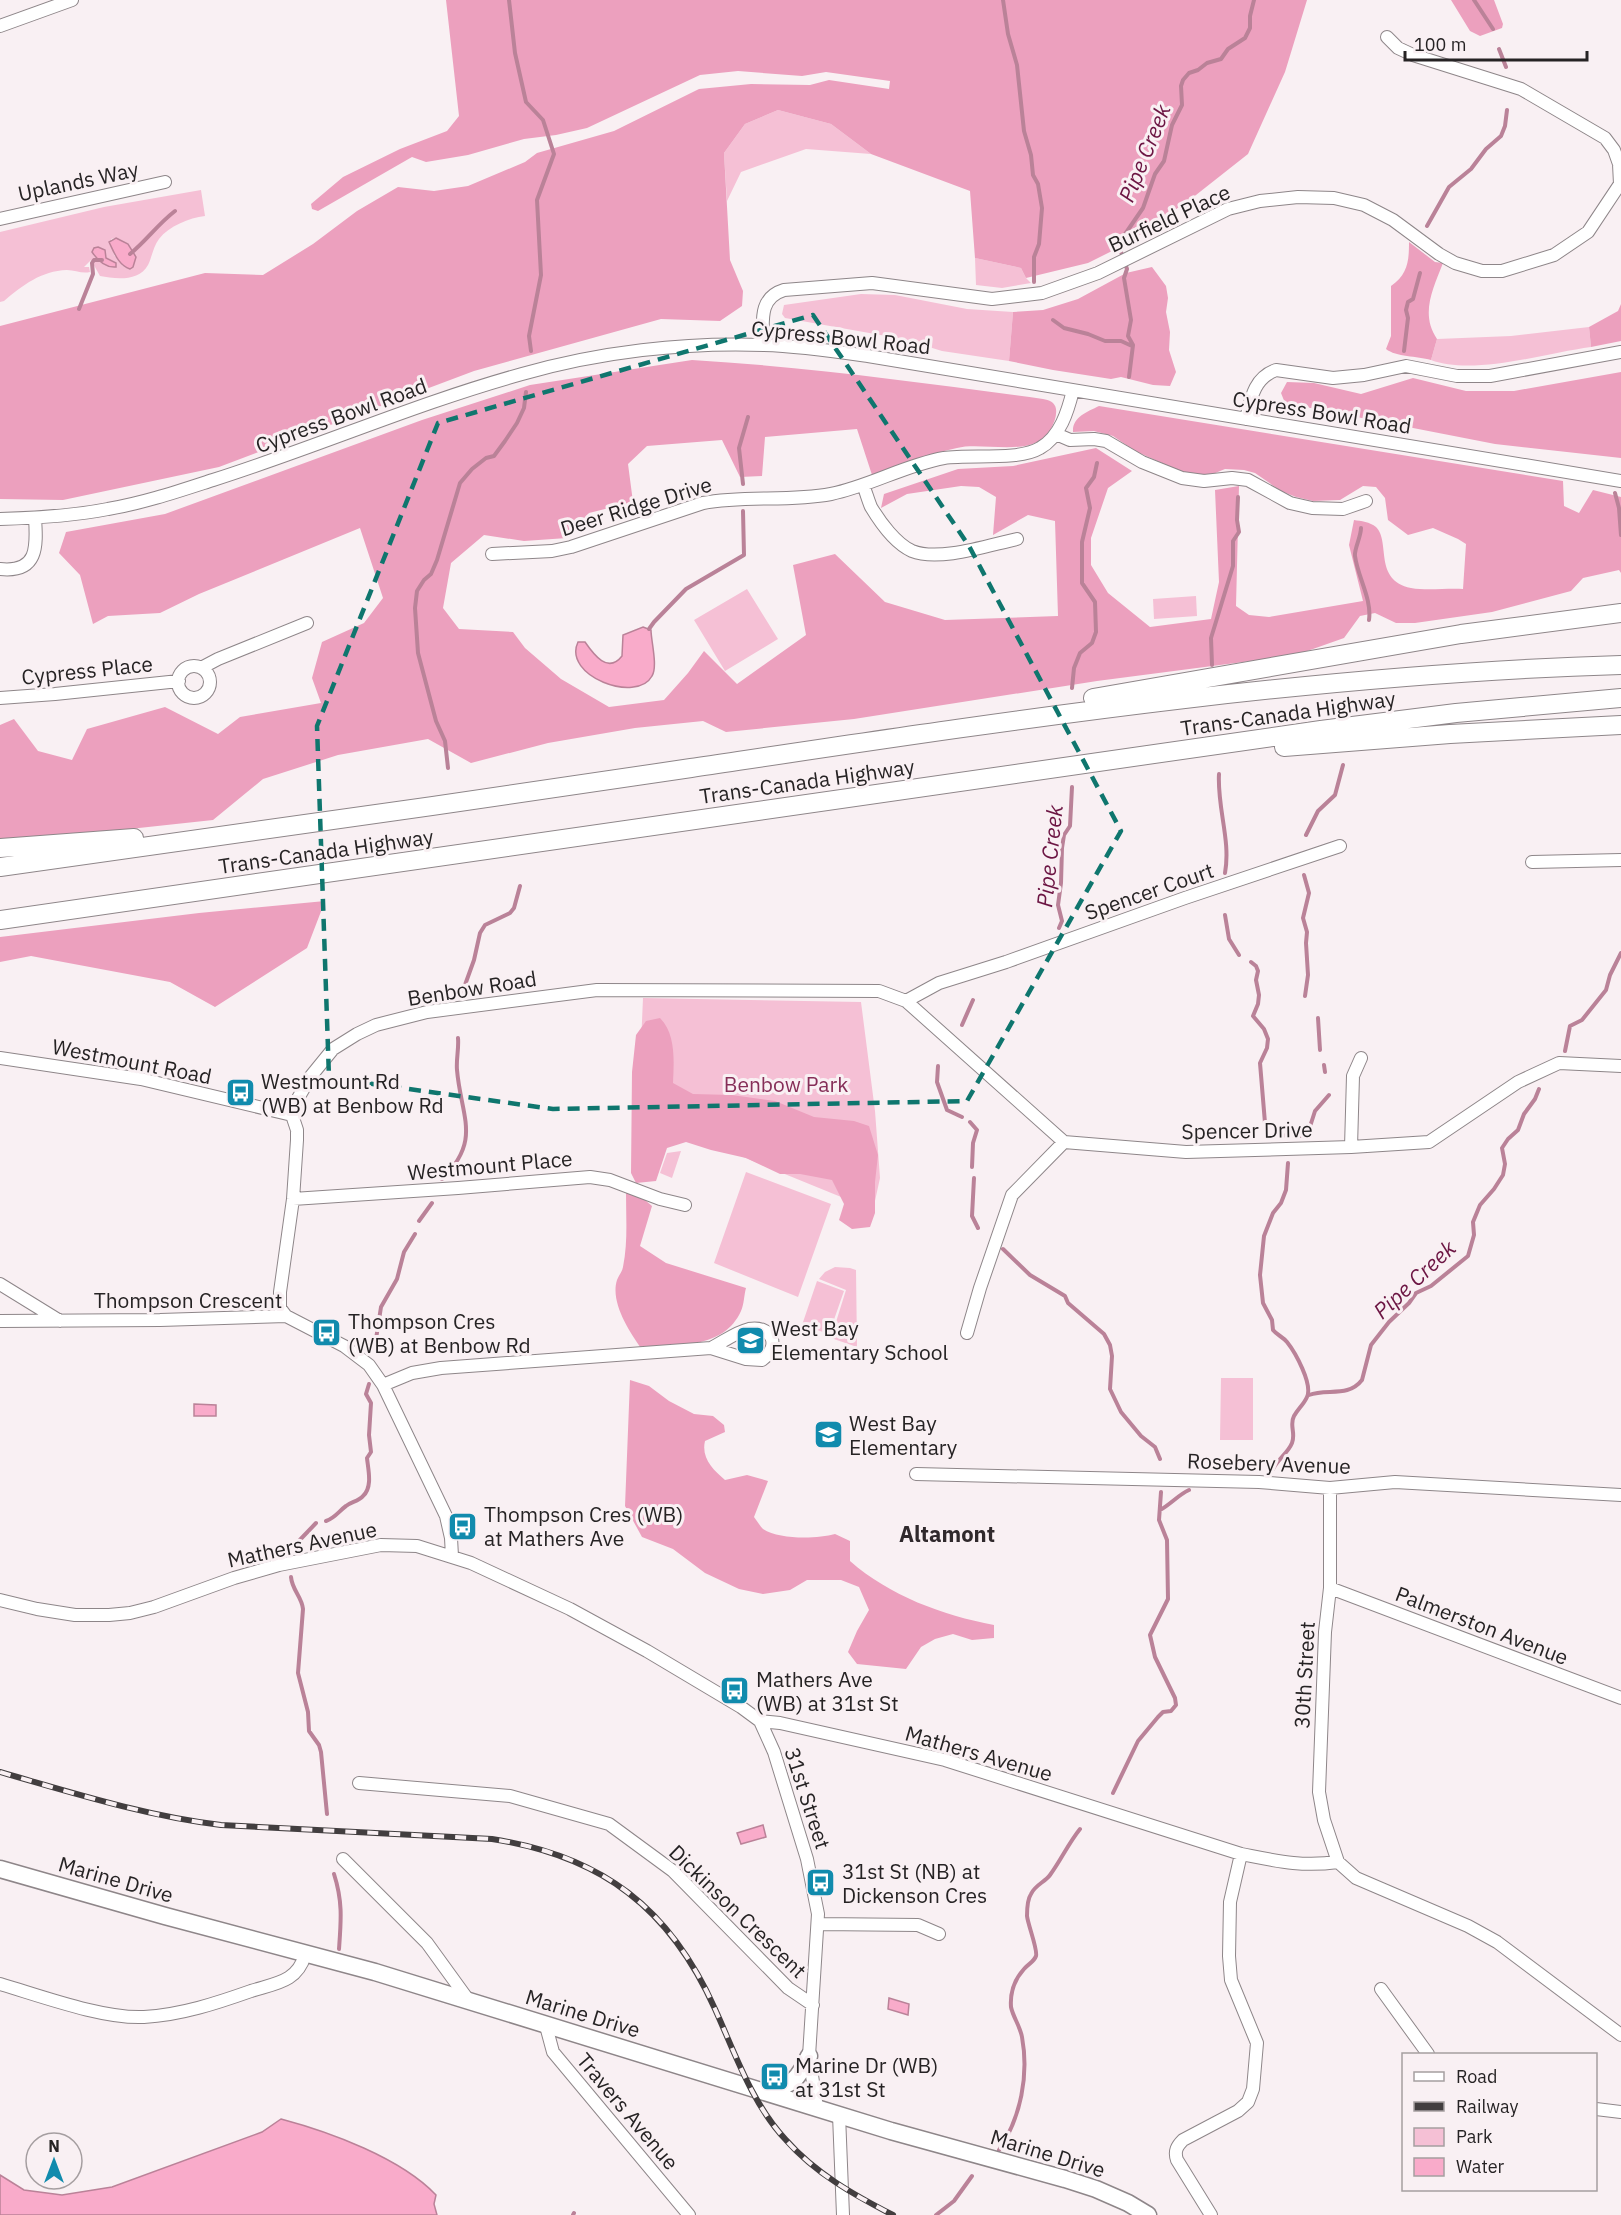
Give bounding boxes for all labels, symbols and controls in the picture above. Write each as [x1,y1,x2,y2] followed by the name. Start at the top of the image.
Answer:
[1405,24,1586,62] scale bar
[1414,33,1466,56] text: 100 m
[1111,99,1177,206] water label: Pipe Creek
[15,154,141,207] street label: Uplands Way
[1104,178,1234,258] street label: Burfield Place
[750,314,932,360] street label: Cypress Bowl Road
[251,371,431,459] street label: Cypress Bowl Road
[1231,384,1413,440] street label: Cypress Bowl Road
[557,470,715,542] street label: Deer Ridge Drive
[20,649,154,691] street label: Cypress Place
[1179,684,1398,742] street label: Trans-Canada Highway
[698,752,917,810] street label: Trans-Canada Highway
[1029,803,1069,909] water label: Pipe Creek
[217,822,436,880] street label: Trans-Canada Highway
[1081,856,1217,926] street label: Spencer Court
[405,964,539,1012] street label: Benbow Road
[50,1032,214,1090] street label: Westmount Road
[261,1067,444,1119] place label: Westmount Rd (WB) at Benbow Rd
[724,1070,848,1098] park label: Benbow Park
[224,1077,256,1109] bus stop icon: Westmount Rd (WB) at Benbow Rd
[1181,1115,1313,1145] street label: Spencer Drive
[406,1144,574,1186] street label: Westmount Place
[1367,1233,1462,1325] water label: Pipe Creek
[94,1286,282,1314] street label: Thompson Crescent
[348,1307,531,1359] place label: Thompson Cres (WB) at Benbow Rd
[771,1314,948,1366] place label: West Bay Elementary School
[311,1317,343,1349] bus stop icon: Thompson Cres (WB) at Benbow Rd
[734,1324,766,1356] school or university icon: West Bay Elementary School
[849,1409,958,1461] place label: West Bay Elementary
[812,1419,844,1451] school or university icon: West Bay Elementary
[1187,1446,1351,1480] street label: Rosebery Avenue
[484,1500,683,1552] place label: Thompson Cres (WB) at Mathers Ave
[447,1510,479,1542] bus stop icon: Thompson Cres (WB) at Mathers Ave
[225,1514,379,1574] street label: Mathers Avenue
[899,1519,995,1548] district label: Altamont
[1391,1579,1573,1671] street label: Palmerston Avenue
[1287,1621,1321,1729] street label: 30th Street
[756,1665,899,1717] place label: Mathers Ave (WB) at 31st St
[719,1675,751,1707] bus stop icon: Mathers Ave (WB) at 31st St
[902,1719,1056,1787] street label: Mathers Avenue
[778,1744,838,1852] street label: 31st Street
[663,1838,813,1984] street label: Dickinson Crescent
[55,1849,177,1909] street label: Marine Drive
[842,1857,987,1909] place label: 31st St (NB) at Dickenson Cres
[805,1867,837,1899] bus stop icon: 31st St (NB) at Dickenson Cres
[522,1982,644,2044] street label: Marine Drive
[571,2047,685,2175] street label: Travers Avenue
[795,2051,938,2103] place label: Marine Dr (WB) at 31st St
[1402,2053,1597,2191] legend
[758,2061,790,2093] bus stop icon: Marine Dr (WB) at 31st St
[1456,2065,1497,2088] text: Road
[1456,2095,1518,2118] text: Railway
[987,2122,1109,2184] street label: Marine Drive
[1456,2125,1493,2148] text: Park
[24,2131,84,2191] north arrow
[48,2136,60,2156] text: N
[1456,2155,1505,2178] text: Water

